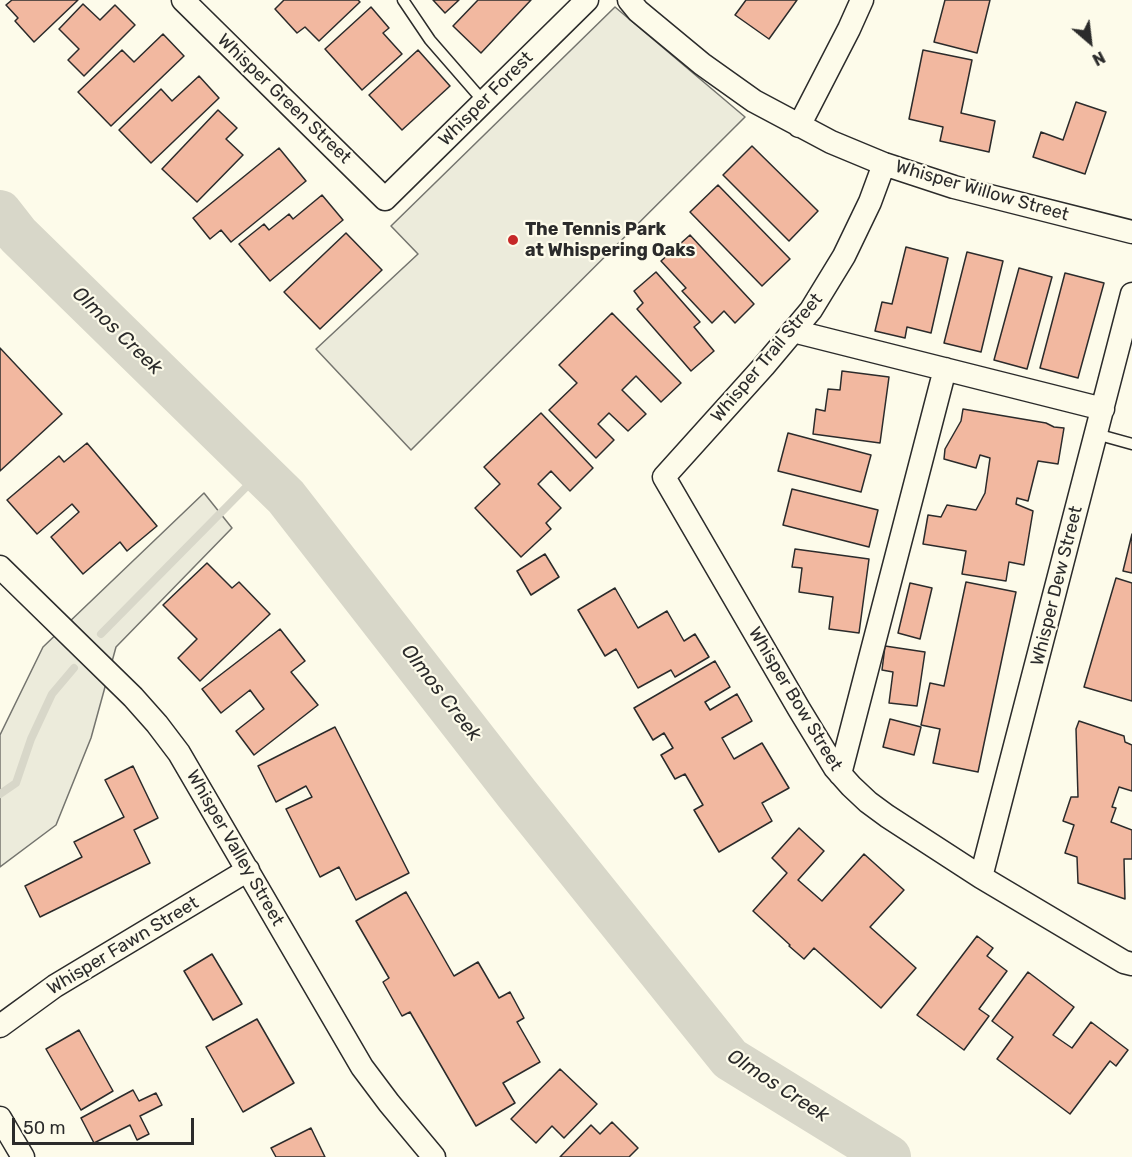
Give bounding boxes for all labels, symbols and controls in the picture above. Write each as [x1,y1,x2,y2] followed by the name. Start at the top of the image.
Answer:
[1060,12,1120,72] north arrow
[213,30,355,168] street label: Whisper Green Street
[434,47,538,151] street label: Whisper Forest
[1089,47,1108,69] text: N
[893,156,1071,226] street label: Whisper Willow Street
[525,219,695,262] place label: The Tennis Park at Whispering Oaks
[506,233,520,247] marker: The Tennis Park at Whispering Oaks
[67,282,167,380] water label: Olmos Creek
[707,289,827,427] street label: Whisper Trail Street
[1027,504,1087,668] street label: Whisper Dew Street
[744,623,846,775] street label: Whisper Bow Street
[396,640,486,746] water label: Olmos Creek
[182,766,288,930] street label: Whisper Valley Street
[43,892,203,1000] street label: Whisper Fawn Street
[723,1044,833,1128] water label: Olmos Creek
[15,1106,196,1144] scale bar
[23,1117,66,1139] text: 50 m

